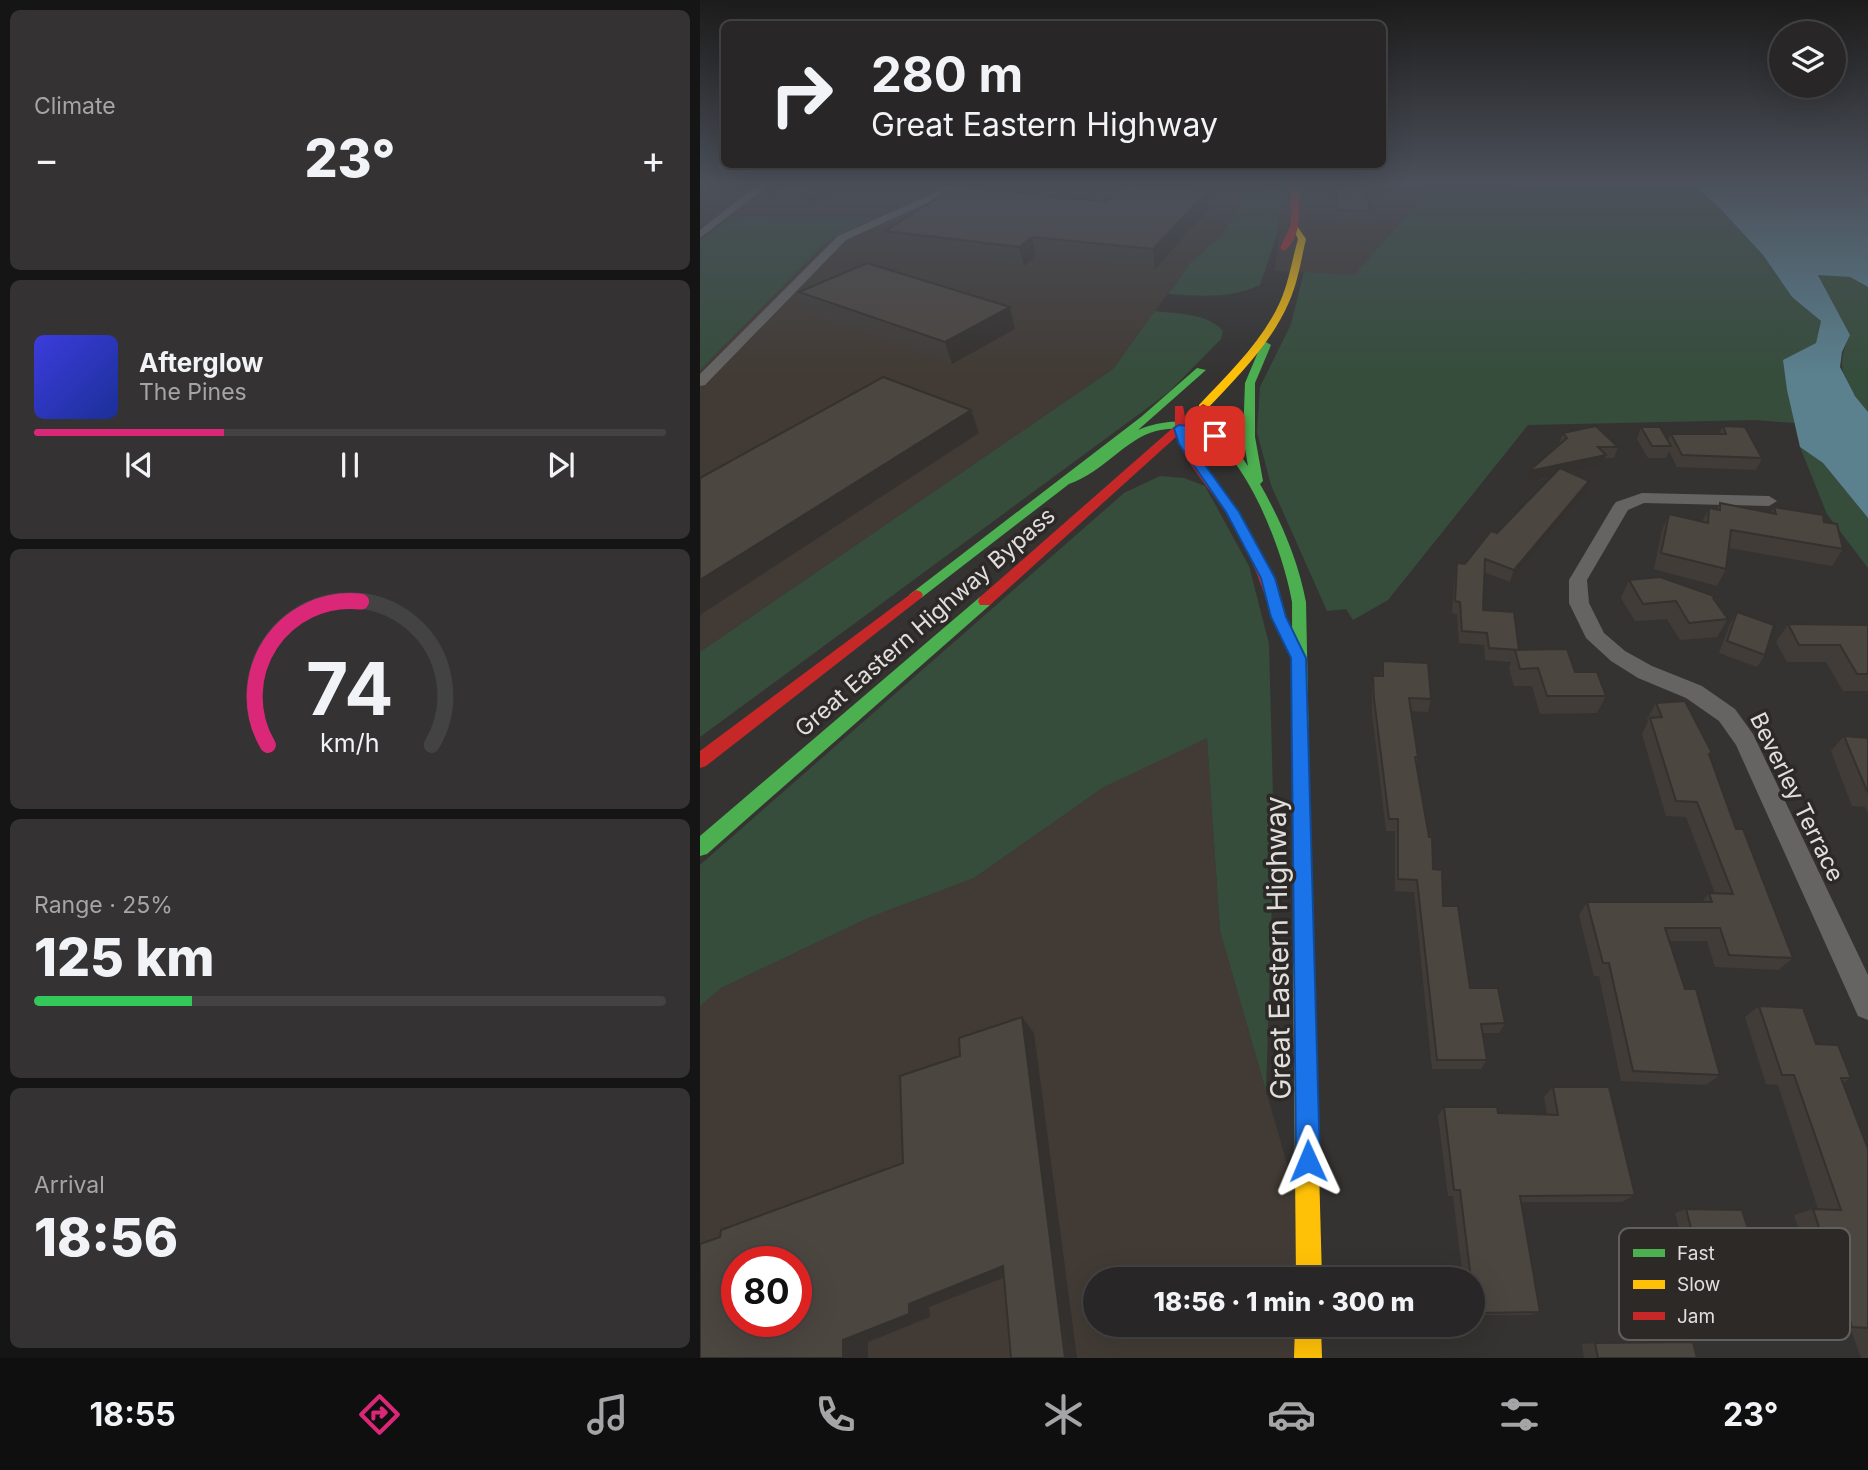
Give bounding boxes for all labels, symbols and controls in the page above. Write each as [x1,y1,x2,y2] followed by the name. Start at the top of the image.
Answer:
[1769,21,1846,98] map controls
[1769,21,1846,98] button: layers
[871,45,1023,104] text: 280 m
[756,49,847,140] icon: right
[34,92,116,120] text: Climate
[871,105,1218,144] text: Great Eastern Highway
[304,127,396,190] text: 23°
[34,136,59,182] text: −
[641,136,666,182] text: +
[139,347,263,378] text: Afterglow
[139,378,247,406] text: The Pines
[1185,406,1245,466] pin
[1196,417,1234,455] icon: arrive
[120,446,158,484] icon: previous
[331,446,369,484] icon: pause
[542,446,580,484] icon: next
[789,501,1061,743] street label: Great Eastern Highway Bypass
[306,644,394,733] text: 74
[1744,708,1850,886] street label: Beverley Terrace
[320,728,380,758] text: km/h
[1258,796,1298,1100] street label: Great Eastern Highway
[34,891,173,919] text: Range · 25%
[34,926,214,989] text: 125 km
[1271,1124,1345,1198] position arrow
[34,1171,105,1199] text: Arrival
[34,1206,178,1269] text: 18:56
[1619,1228,1850,1340] legend
[1677,1242,1715,1265] text: Fast
[721,1246,812,1337] speed limit sign: 80
[1677,1273,1720,1296] text: Slow
[1153,1286,1415,1317] text: 18:56 · 1 min · 300 m
[1677,1305,1715,1328] text: Jam
[355,1390,404,1439] icon: directions
[583,1390,632,1439] icon: music
[811,1390,860,1439] icon: phone
[1039,1390,1088,1439] icon: climate
[1267,1390,1316,1439] icon: car
[1495,1390,1544,1439] icon: filters
[90,1395,176,1434] text: 18:55
[1723,1395,1778,1434] text: 23°

